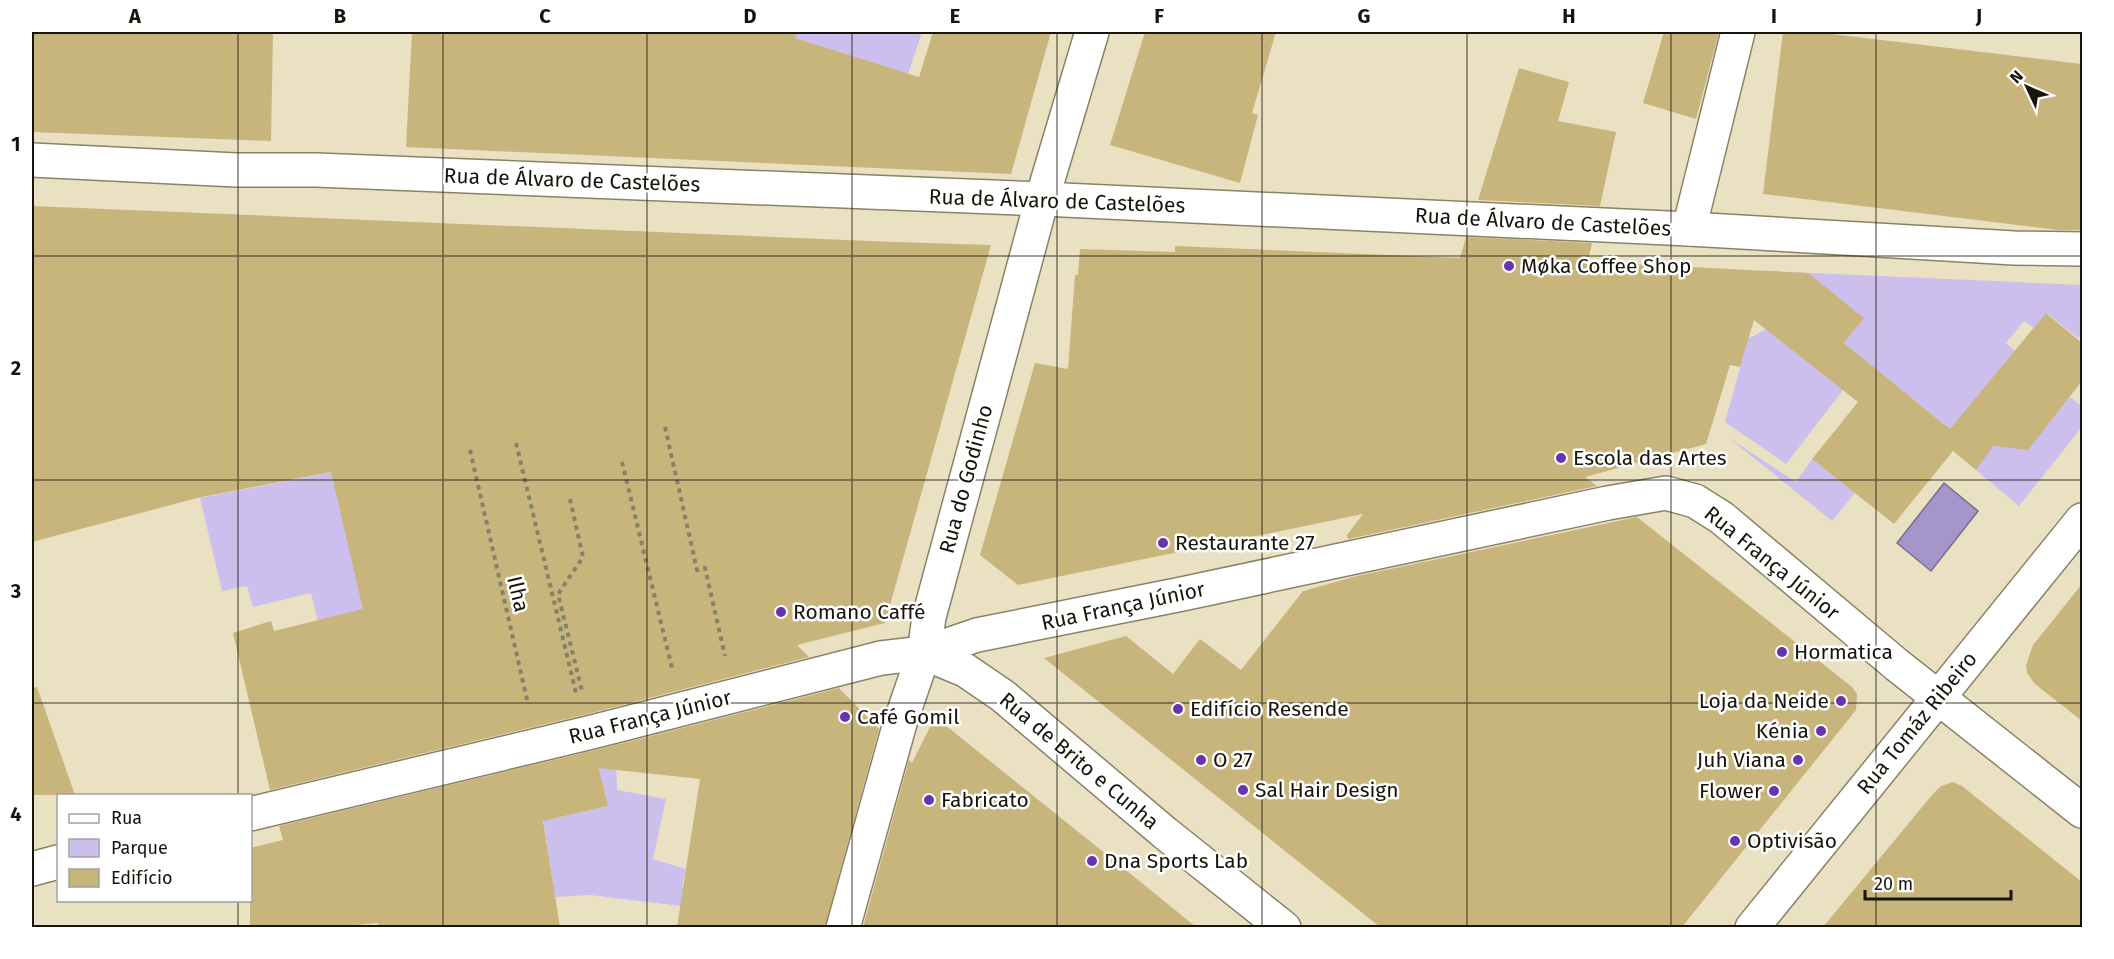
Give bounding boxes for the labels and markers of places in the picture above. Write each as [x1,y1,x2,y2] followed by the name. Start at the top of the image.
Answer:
[1521,253,1691,279] place label: Møka Coffee Shop
[1502,259,1516,273] marker: Møka Coffee Shop
[1573,445,1727,471] place label: Escola das Artes
[1554,451,1568,465] marker: Escola das Artes
[1175,530,1315,556] place label: Restaurante 27
[1156,536,1170,550] marker: Restaurante 27
[793,599,926,625] place label: Romano Caffé
[774,605,788,619] marker: Romano Caffé
[1794,639,1893,665] place label: Hormatica
[1775,645,1789,659] marker: Hormatica
[1699,688,1829,714] place label: Loja da Neide
[1834,694,1848,708] marker: Loja da Neide
[1190,696,1349,722] place label: Edifício Resende
[1171,702,1185,716] marker: Edifício Resende
[857,704,959,730] place label: Café Gomil
[838,710,852,724] marker: Café Gomil
[1756,718,1809,744] place label: Kénia
[1814,724,1828,738] marker: Kénia
[1213,747,1253,773] place label: O 27
[1697,747,1786,773] place label: Juh Viana
[1194,753,1208,767] marker: O 27
[1791,753,1805,767] marker: Juh Viana
[1255,777,1399,803] place label: Sal Hair Design
[1699,778,1762,804] place label: Flower
[1236,783,1250,797] marker: Sal Hair Design
[1767,784,1781,798] marker: Flower
[941,787,1029,813] place label: Fabricato
[922,793,936,807] marker: Fabricato
[1747,828,1837,854] place label: Optivisão
[1728,834,1742,848] marker: Optivisão
[1104,848,1248,874] place label: Dna Sports Lab
[1085,854,1099,868] marker: Dna Sports Lab

